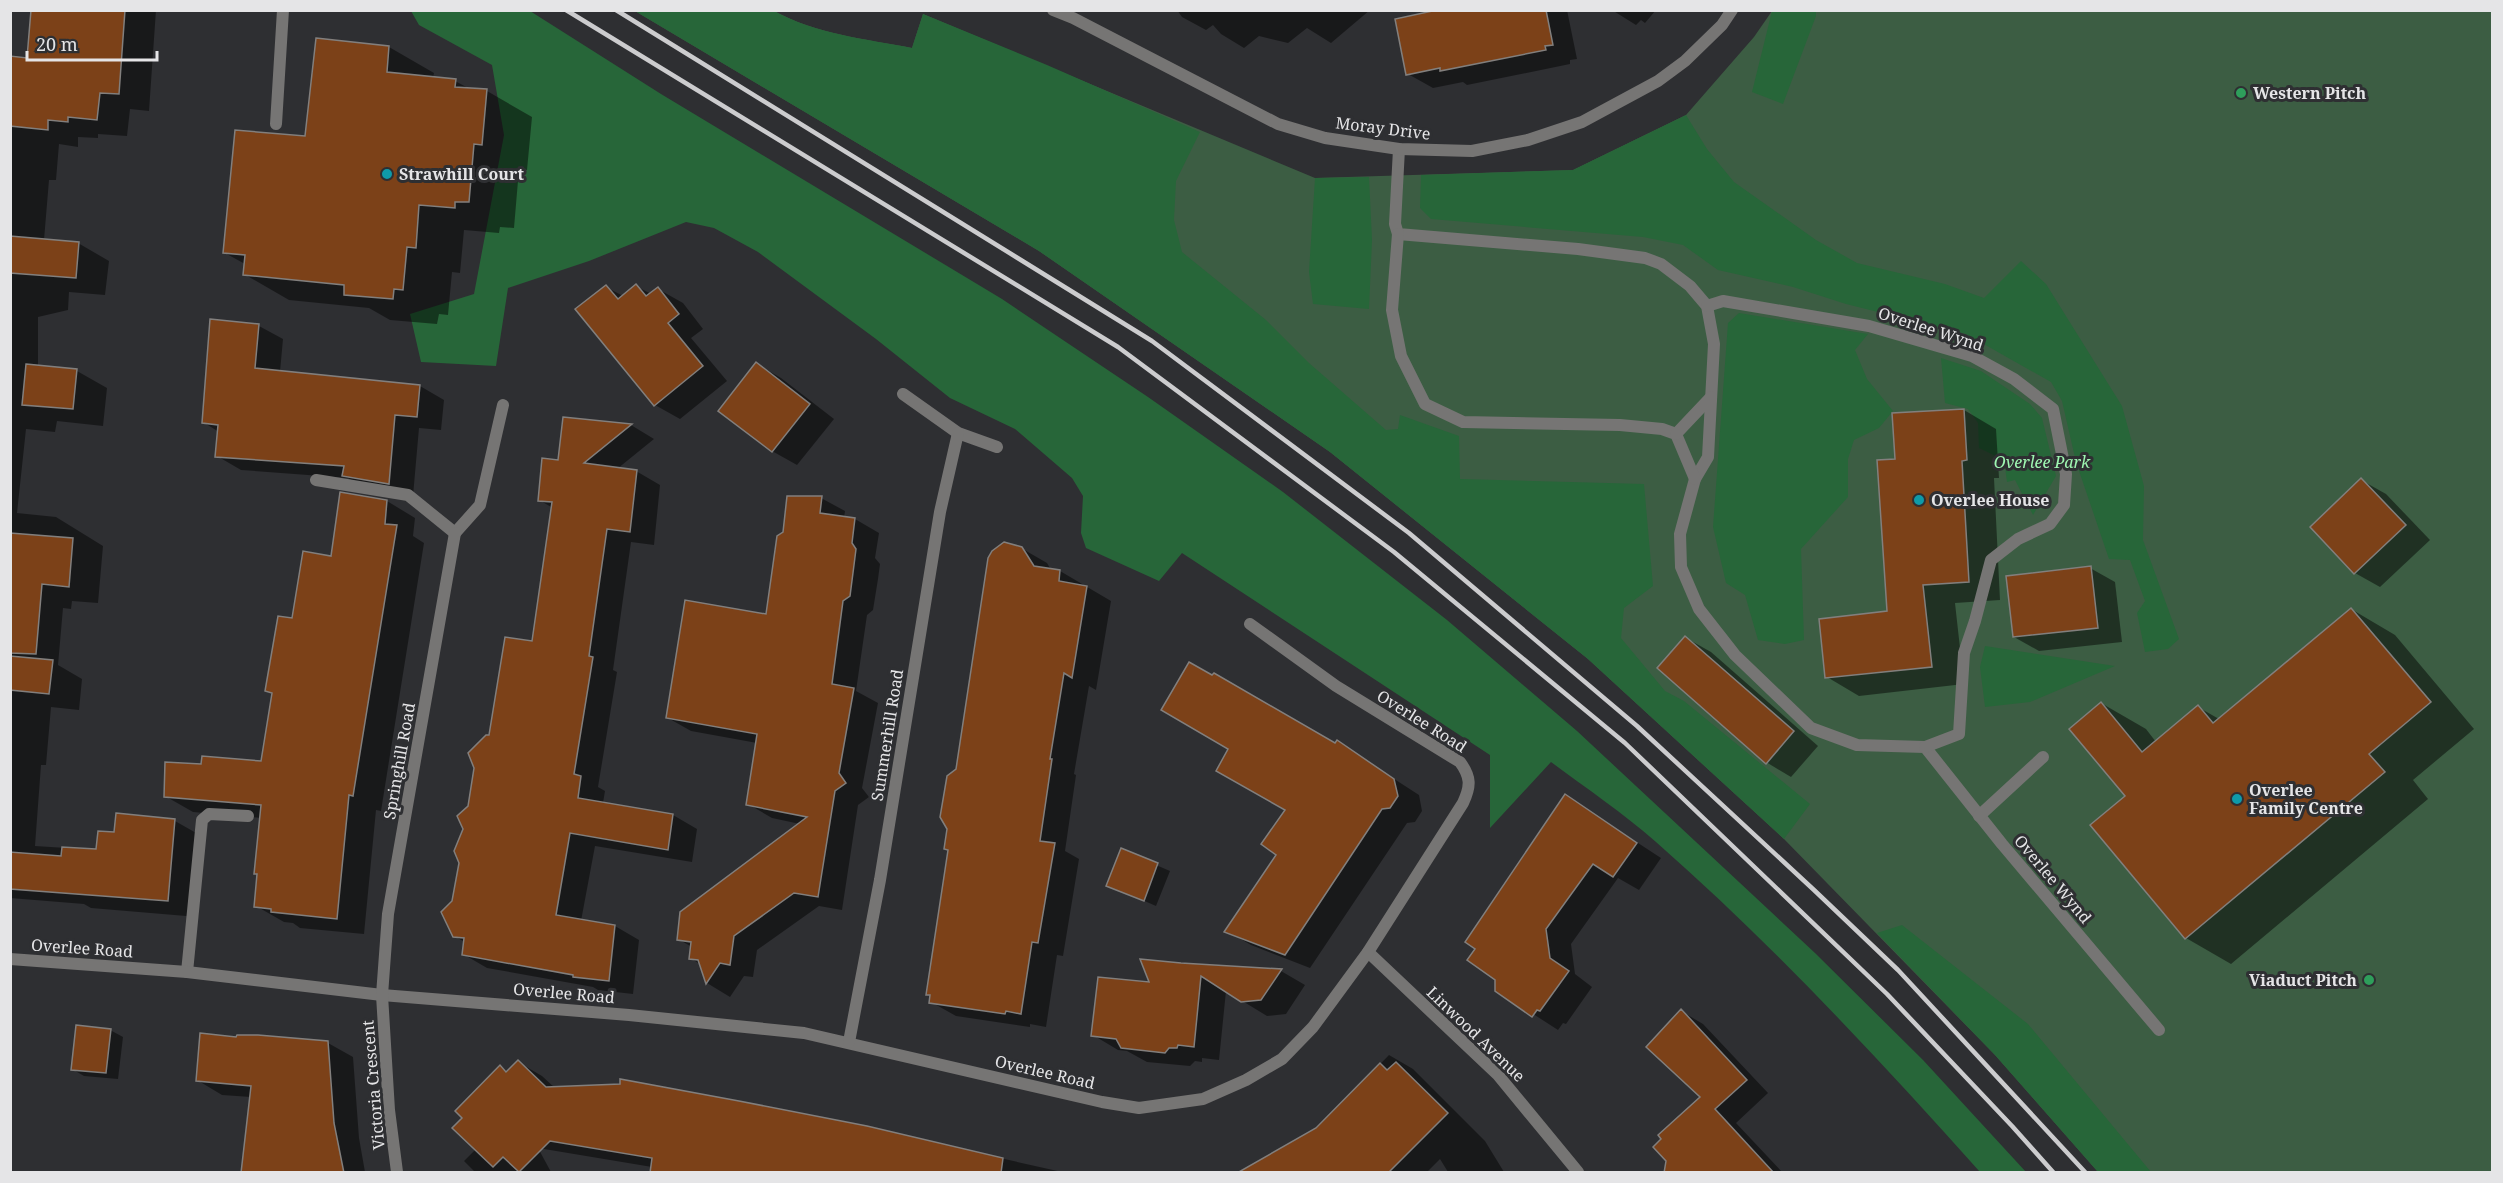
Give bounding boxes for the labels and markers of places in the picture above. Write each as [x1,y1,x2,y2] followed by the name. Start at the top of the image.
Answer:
[2253,82,2367,104] place label: Western Pitch
[2234,86,2248,100] marker: Western Pitch
[399,163,524,185] place label: Strawhill Court
[380,167,394,181] marker: Strawhill Court
[1931,489,2049,511] place label: Overlee House
[1912,493,1926,507] marker: Overlee House
[2249,779,2363,819] place label: Overlee Family Centre
[2230,792,2244,806] marker: Overlee Family Centre
[2249,969,2357,991] place label: Viaduct Pitch
[2362,973,2376,987] marker: Viaduct Pitch

